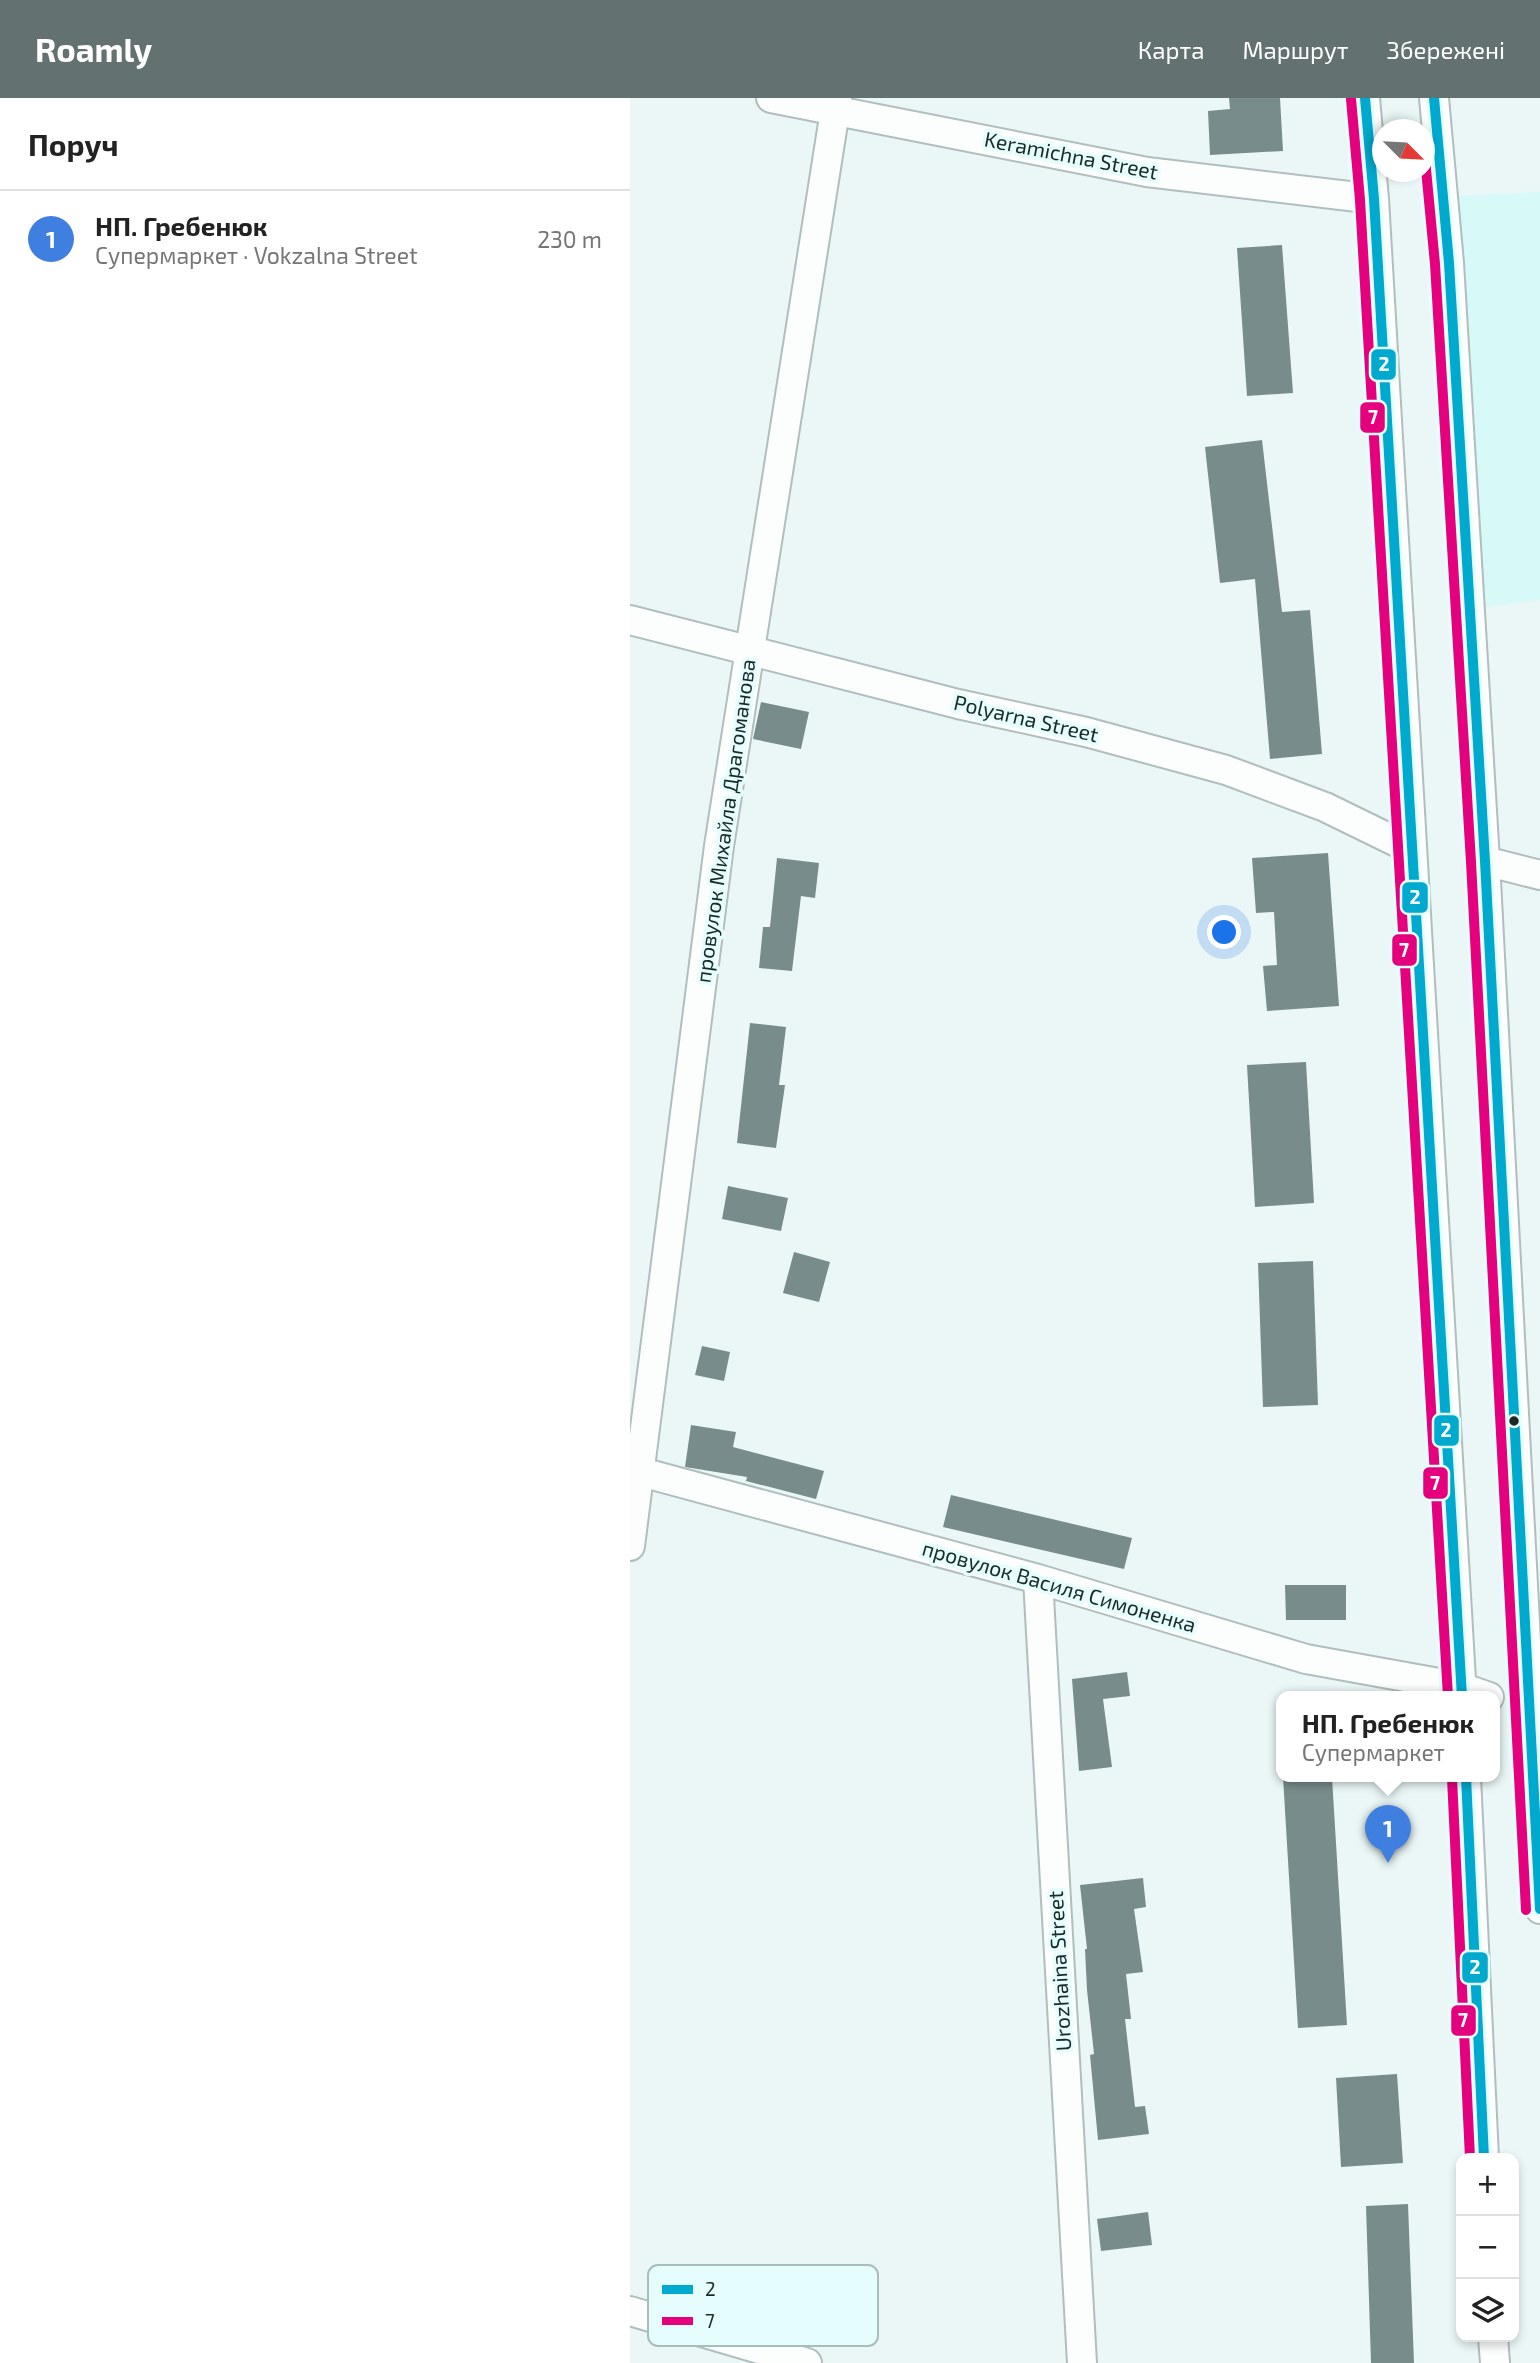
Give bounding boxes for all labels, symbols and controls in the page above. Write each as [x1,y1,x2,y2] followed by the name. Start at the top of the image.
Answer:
[35,29,152,69] text: Roamly
[1138,35,1204,64] text: Карта
[1242,35,1348,64] text: Маршрут
[1386,35,1505,64] text: Збережені
[1372,119,1435,182] north arrow
[982,125,1160,184] street label: Keramichna Street
[28,126,118,162] text: Поруч
[95,210,268,241] text: НП. Гребенюк
[46,225,56,253] text: 1
[537,225,602,253] text: 230 m
[95,241,418,269] text: Супермаркет · Vokzalna Street
[1370,348,1397,381] line badge: 2
[1378,352,1390,375] text: 2
[1359,401,1386,434] line badge: 7
[1368,405,1378,428] text: 7
[689,657,761,984] street label: провулок Михайла Драгоманова
[952,689,1101,746] street label: Polyarna Street
[1401,881,1429,914] line badge: 2
[1409,885,1421,908] text: 2
[1207,915,1241,949] your location
[1391,933,1418,967] line badge: 7
[1399,938,1409,961] text: 7
[1433,1414,1460,1447] line badge: 2
[1507,1414,1521,1428] unlabelled marker
[1440,1418,1452,1441] text: 2
[1422,1466,1449,1500] line badge: 7
[1430,1471,1440,1494] text: 7
[919,1534,1199,1638] street label: провулок Василя Симоненка
[1276,1691,1500,1782] popup
[1302,1707,1474,1738] text: НП. Гребенюк
[1302,1738,1445,1766] text: Супермаркет
[1365,1805,1411,1863] pin: 1
[1042,1890,1075,2052] street label: Urozhaina Street
[1461,1951,1489,1984] line badge: 2
[1469,1955,1481,1978] text: 2
[1450,2004,1477,2037] line badge: 7
[1458,2008,1468,2031] text: 7
[1456,2153,1519,2342] map controls
[1456,2153,1519,2216] button: +
[1456,2216,1519,2279] button: −
[648,2265,878,2346] legend
[705,2277,716,2300] text: 2
[1456,2279,1519,2342] button: layers
[705,2309,715,2332] text: 7

